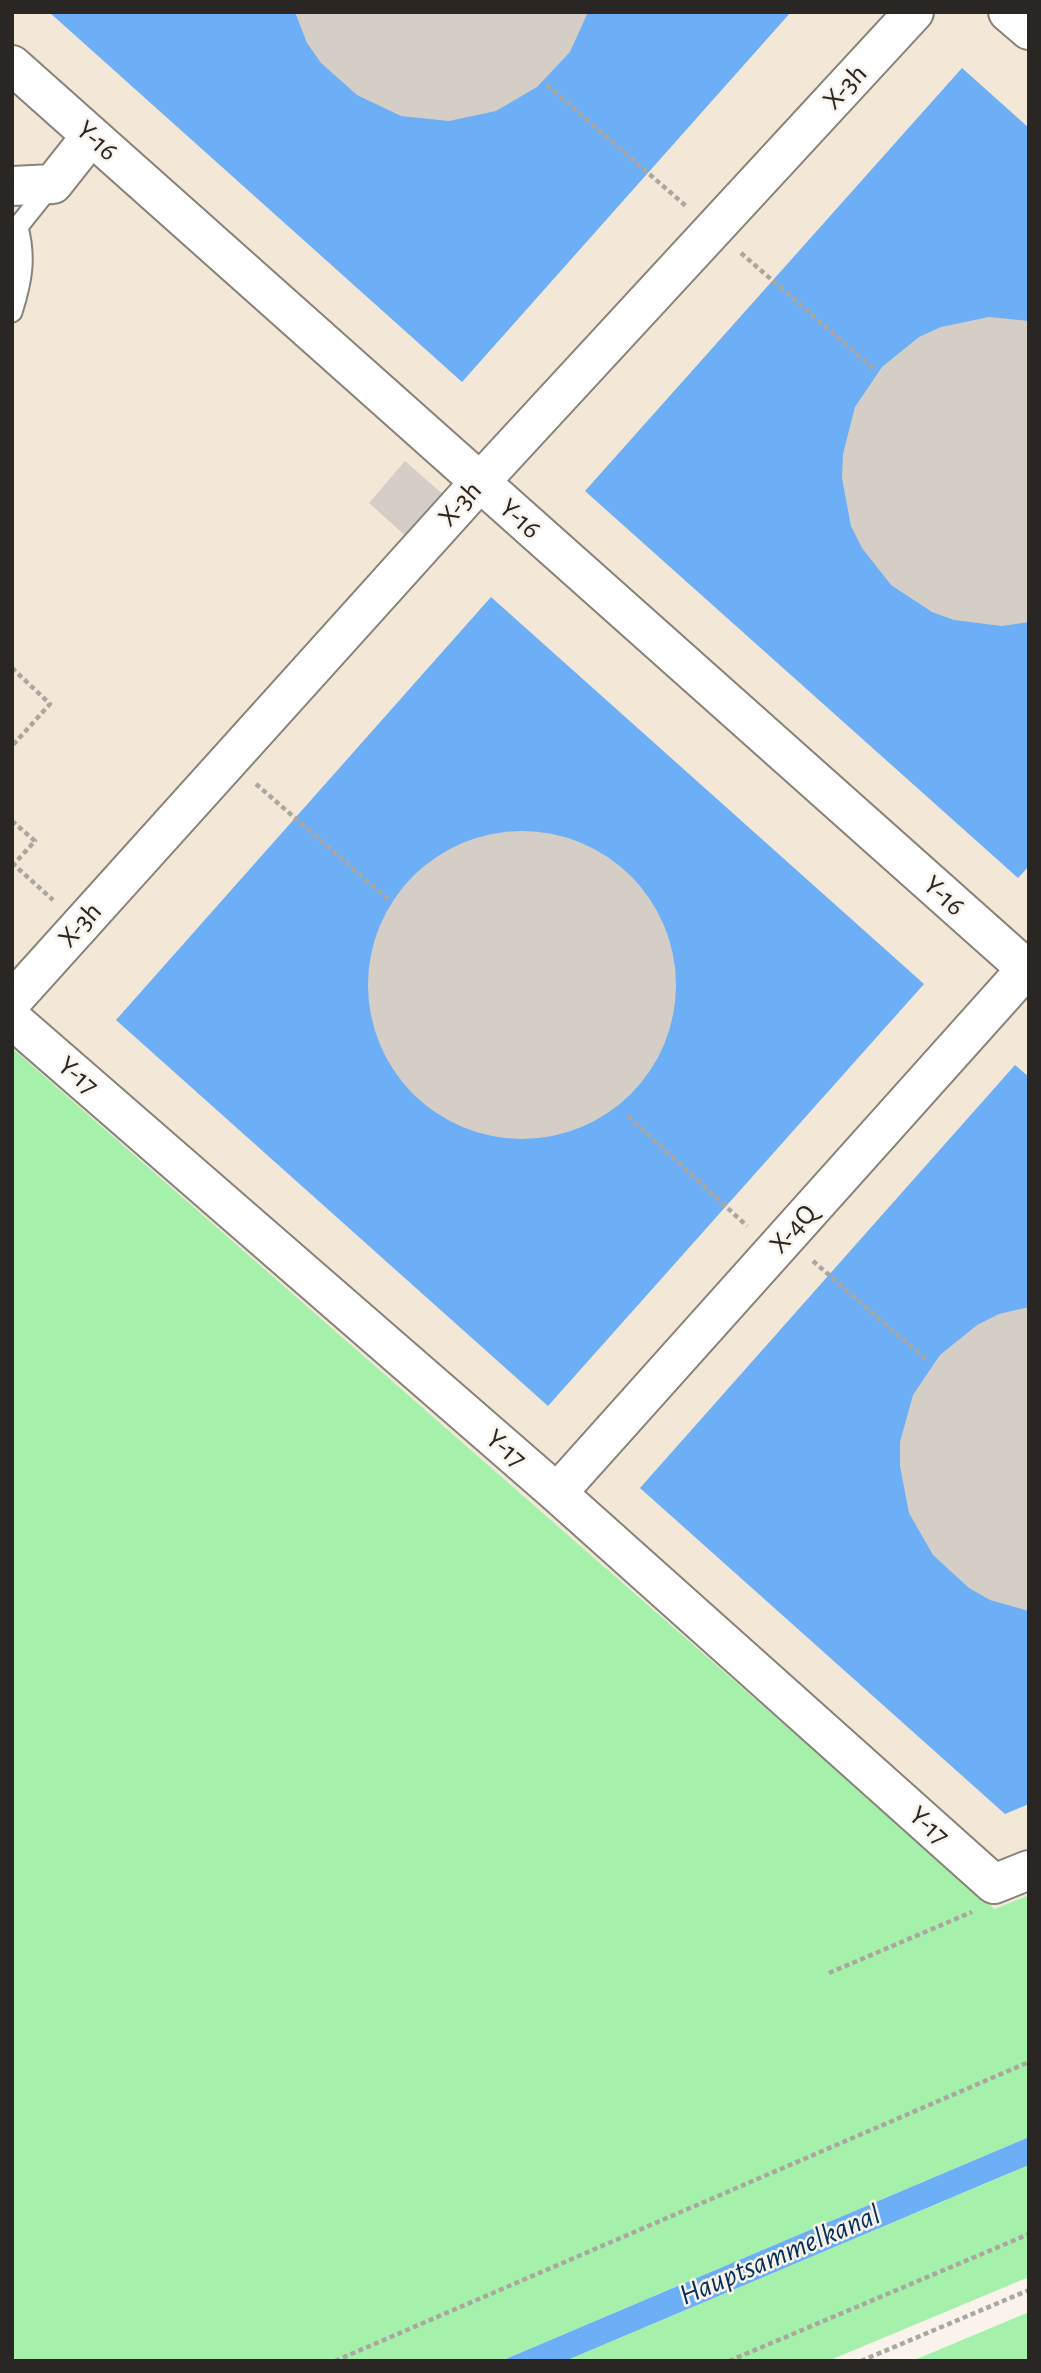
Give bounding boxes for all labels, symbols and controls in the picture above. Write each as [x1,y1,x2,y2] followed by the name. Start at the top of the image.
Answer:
[816,57,874,117] street label: X-3h
[69,114,125,168] street label: Y-16
[431,474,489,534] street label: X-3h
[492,492,548,546] street label: Y-16
[916,869,972,923] street label: Y-16
[51,895,109,955] street label: X-3h
[51,1049,105,1103] street label: Y-17
[762,1197,824,1261] street label: X-4Q
[479,1422,533,1476] street label: Y-17
[902,1799,956,1853] street label: Y-17
[674,2196,886,2314] water label: Hauptsammelkanal

